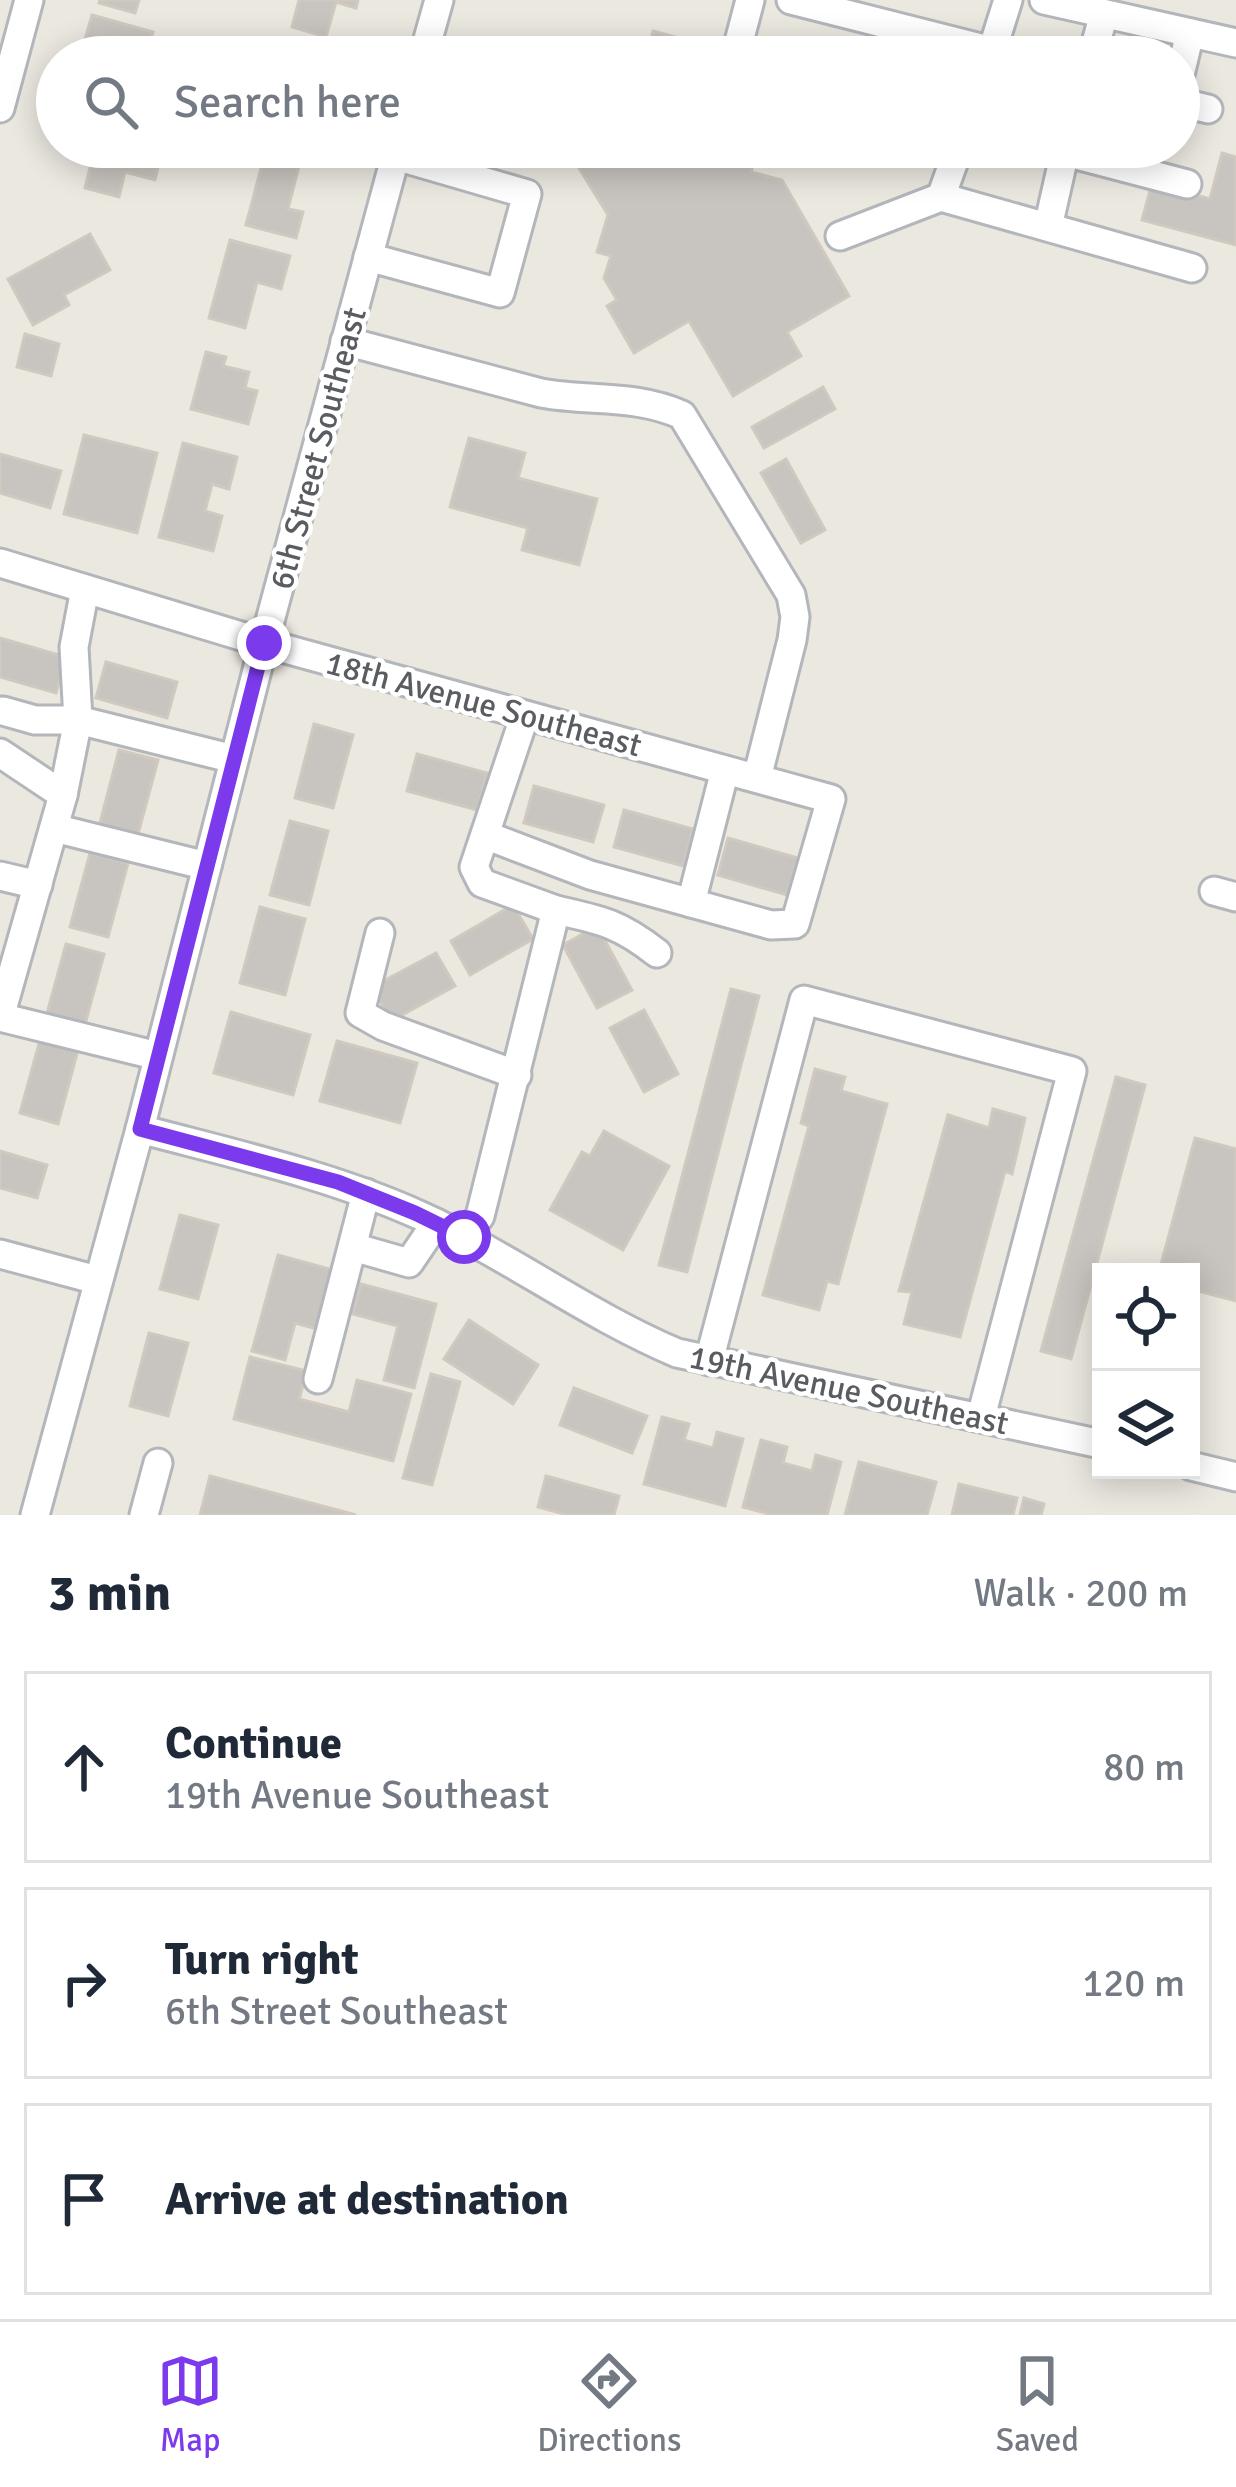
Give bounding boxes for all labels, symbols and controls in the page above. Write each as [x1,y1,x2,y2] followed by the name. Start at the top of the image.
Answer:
[36,36,1200,168] search box
[78,69,144,135] icon: search
[174,75,401,130] text: Search here
[261,303,376,594] street label: 6th Street Southeast
[237,616,291,670] route end
[321,643,646,766] street label: 18th Avenue Southeast
[437,1210,491,1264] route start
[1092,1263,1200,1479] map controls
[1092,1263,1200,1371] button: locate
[685,1337,1012,1444] street label: 19th Avenue Southeast
[1092,1371,1200,1479] button: layers
[48,1562,171,1625] text: 3 min
[974,1569,1188,1617] text: Walk · 200 m
[165,1716,342,1771] text: Continue
[51,1734,117,1800] icon: ahead
[1103,1743,1185,1791] text: 80 m
[165,1771,549,1819] text: 19th Avenue Southeast
[165,1932,359,1987] text: Turn right
[51,1950,117,2016] icon: right
[1082,1959,1185,2007] text: 120 m
[165,1987,508,2035] text: 6th Street Southeast
[51,2166,117,2232] icon: arrive
[165,2172,569,2227] text: Arrive at destination
[157,2348,223,2461] tab: Map
[537,2348,682,2461] tab: Directions
[996,2348,1079,2461] tab: Saved

